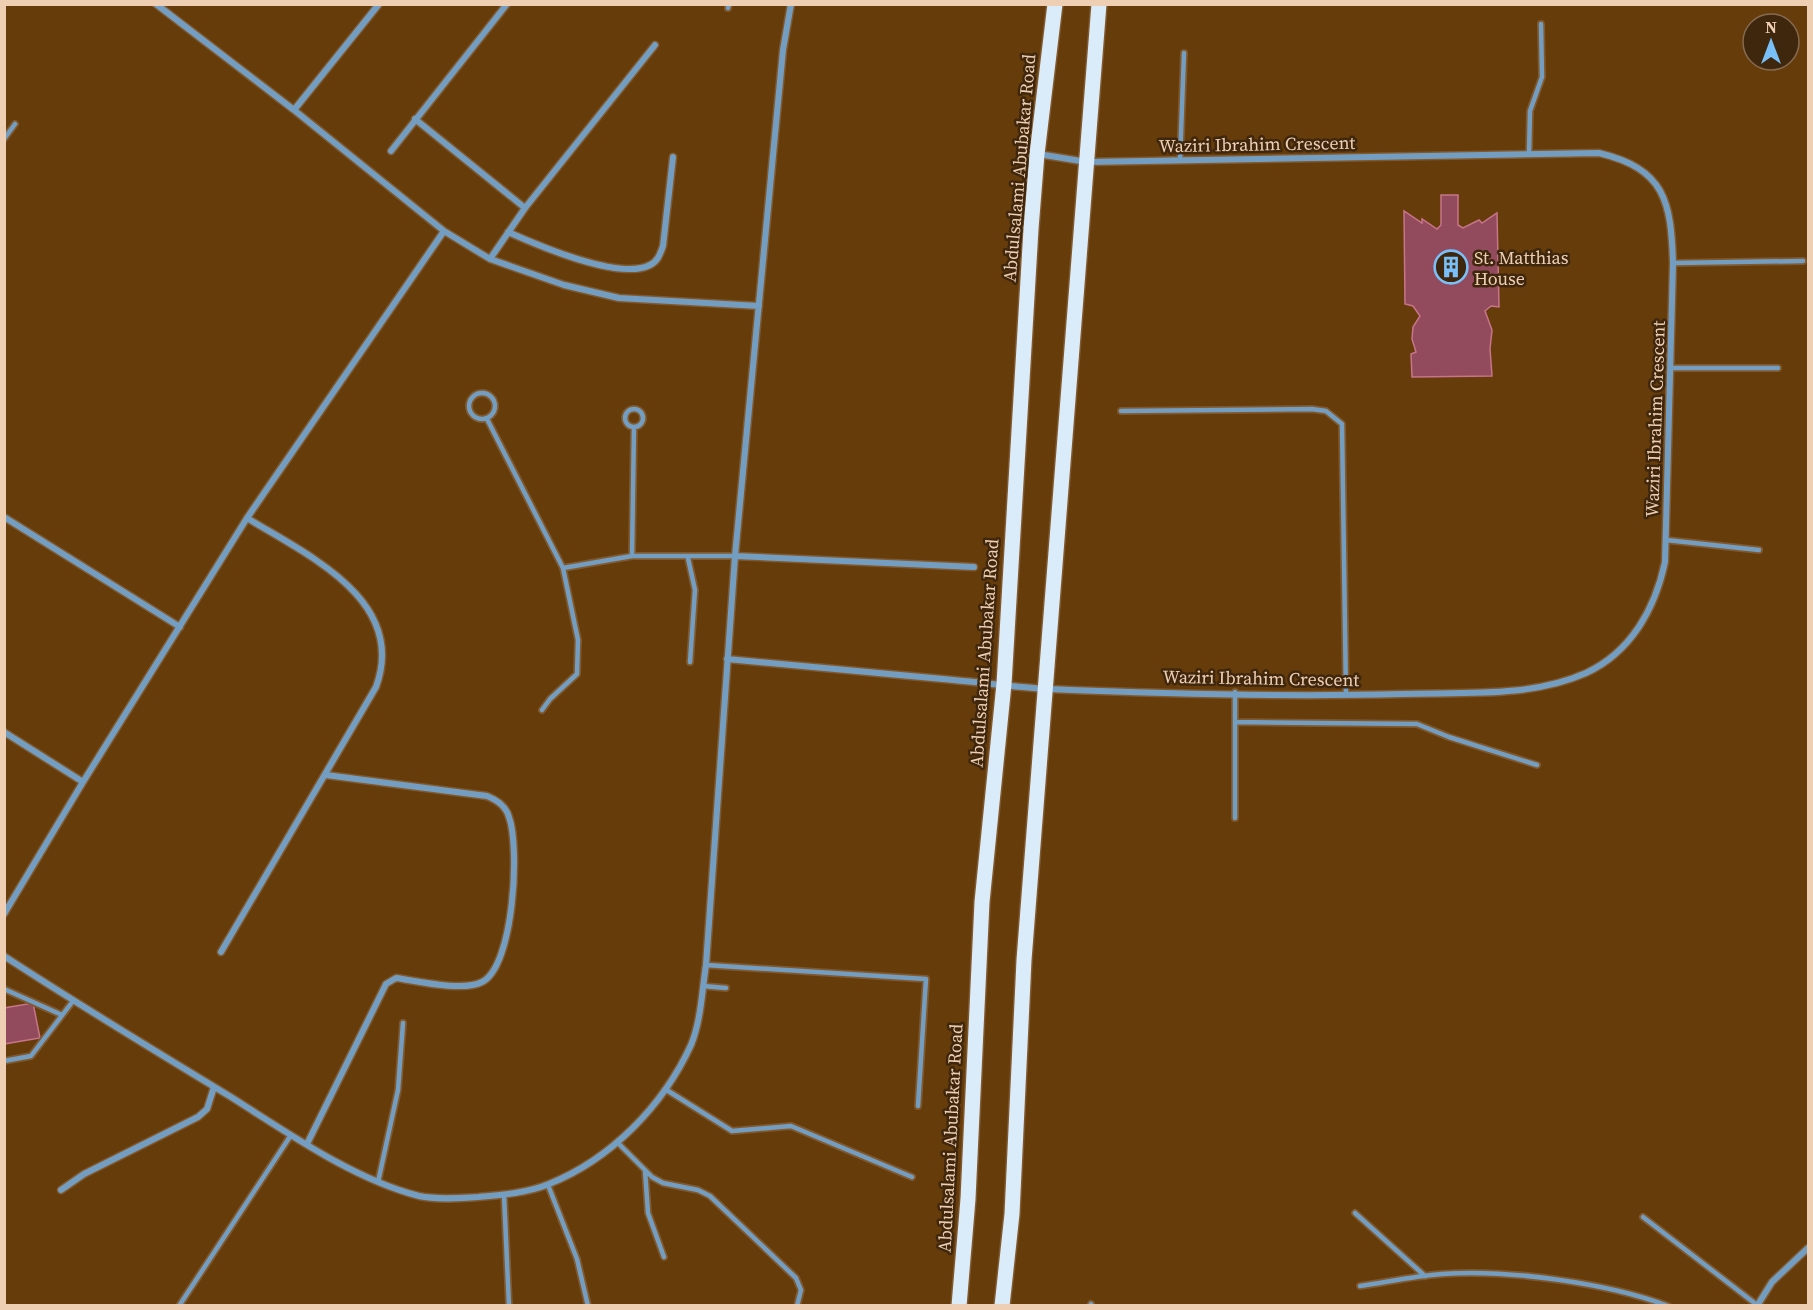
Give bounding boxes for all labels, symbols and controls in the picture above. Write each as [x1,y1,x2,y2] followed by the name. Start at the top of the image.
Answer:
[1741,12,1801,72] north arrow
[1765,16,1777,38] text: N
[997,53,1041,283] street label: Abdulsalami Abubakar Road
[1158,130,1356,158] street label: Waziri Ibrahim Crescent
[1474,245,1569,291] place label: St. Matthias House
[1433,249,1469,285] building icon: St. Matthias House
[1639,320,1671,518] street label: Waziri Ibrahim Crescent
[964,538,1004,768] street label: Abdulsalami Abubakar Road
[1162,664,1360,692] street label: Waziri Ibrahim Crescent
[932,1023,968,1253] street label: Abdulsalami Abubakar Road

